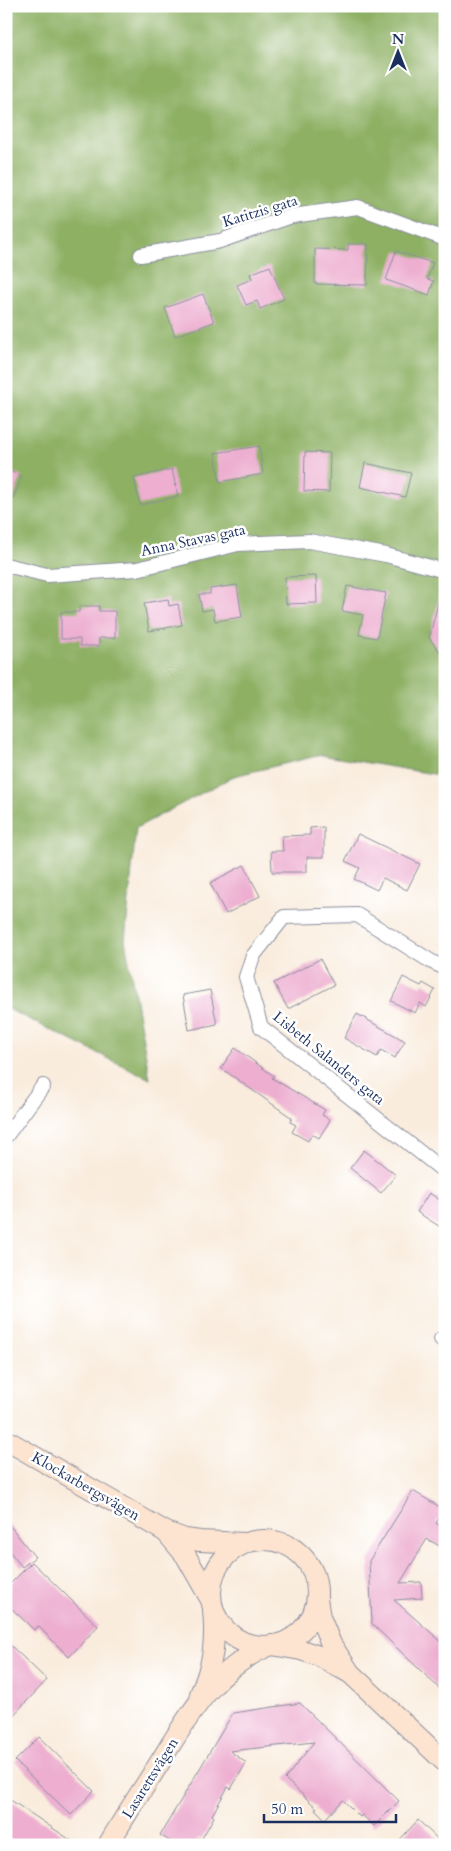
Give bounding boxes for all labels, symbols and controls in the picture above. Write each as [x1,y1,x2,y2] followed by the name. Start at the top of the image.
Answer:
[374,28,424,78] north arrow
[392,30,404,49] text: N
[220,190,300,232] street label: Katitzis gata
[139,519,248,561] street label: Anna Stavas gata
[269,1007,389,1110] street label: Lisbeth Salanders gata
[28,1447,144,1525] street label: Klockarbergsvägen
[117,1733,183,1822] street label: Lasarettsvägen
[264,1791,396,1823] scale bar
[271,1799,303,1819] text: 50 m

